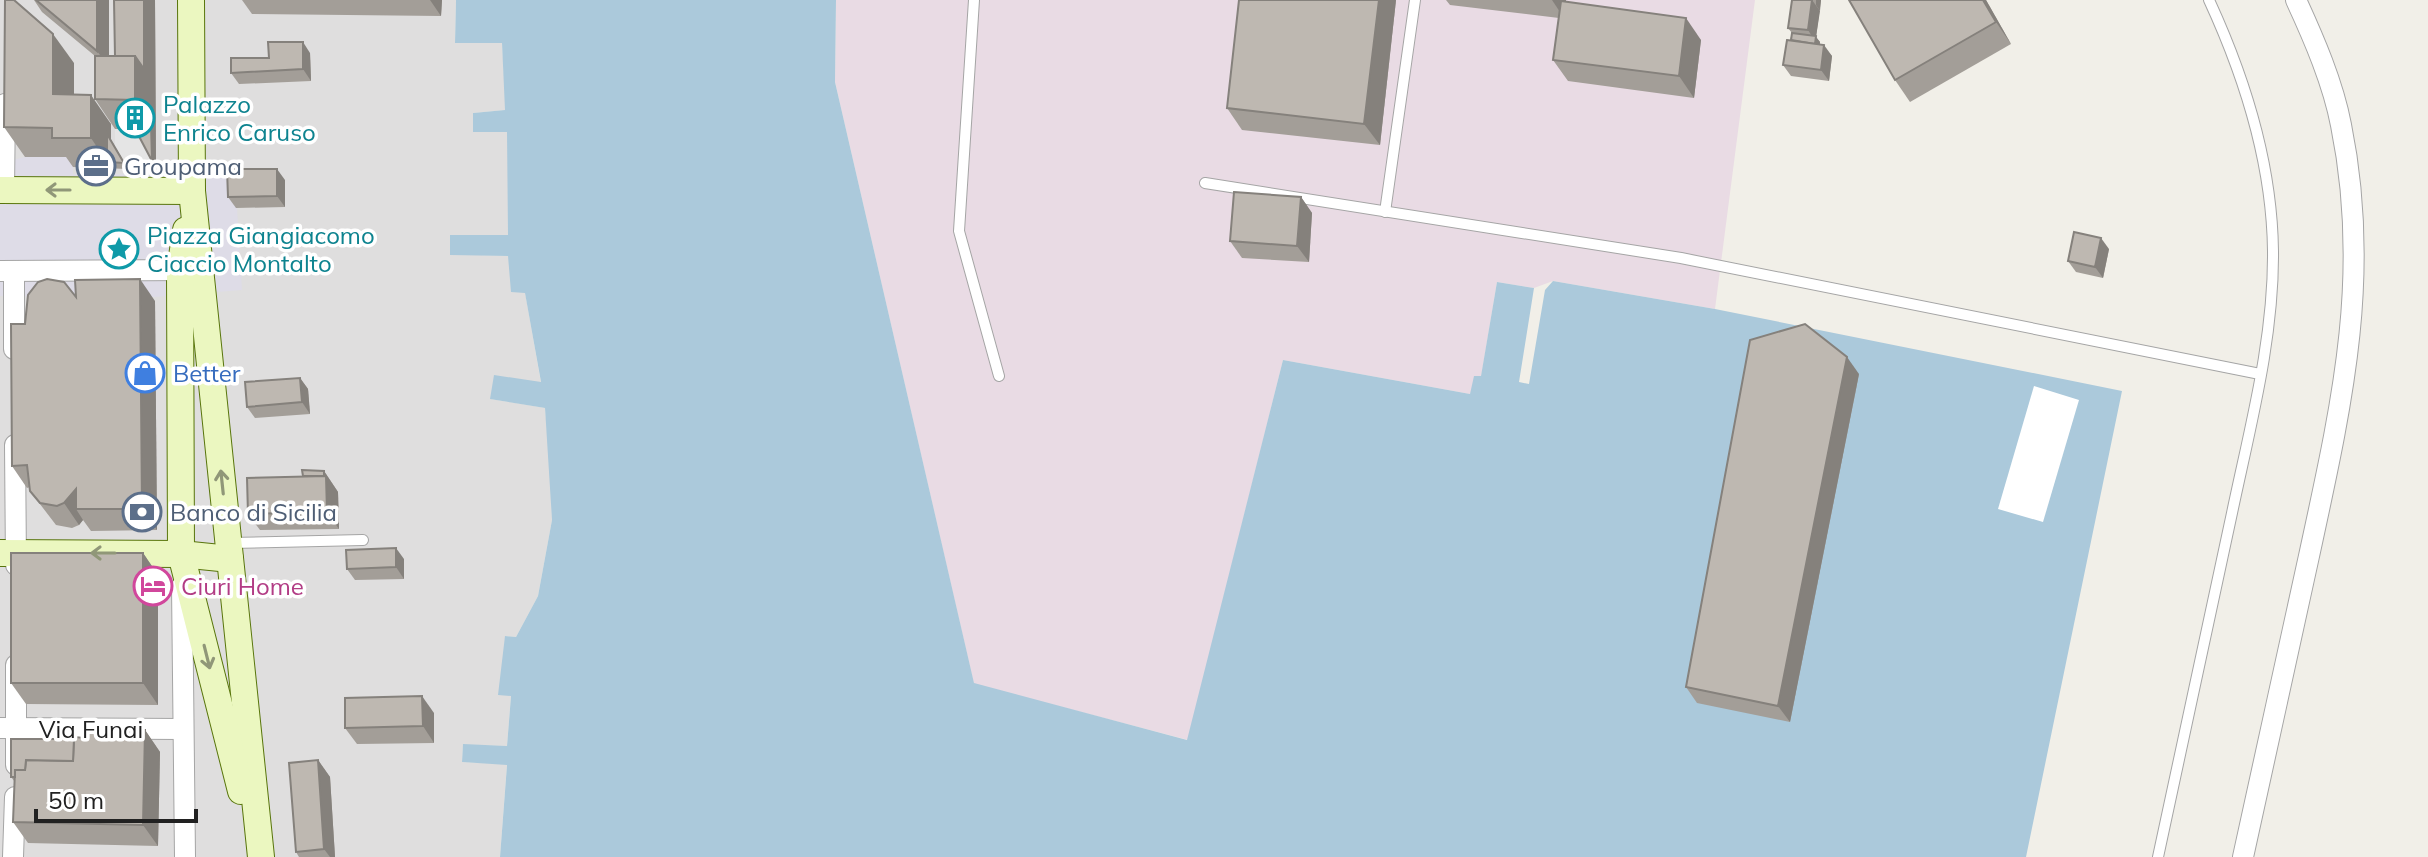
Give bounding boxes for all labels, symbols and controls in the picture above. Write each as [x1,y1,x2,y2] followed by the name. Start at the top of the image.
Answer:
[163,89,316,147] place label: Palazzo Enrico Caruso
[114,97,156,139] building icon: Palazzo Enrico Caruso
[75,145,117,187] office icon: Groupama
[124,151,242,181] place label: Groupama
[45,182,72,198] one-way arrow
[147,220,375,278] place label: Piazza Giangiacomo Ciaccio Montalto
[98,228,140,270] place icon: Piazza Giangiacomo Ciaccio Montalto
[124,352,166,394] shop icon: Better
[173,358,241,388] place label: Better
[215,469,230,495] one-way arrow
[121,491,163,533] bank icon: Banco di Sicilia
[170,497,337,527] place label: Banco di Sicilia
[90,545,117,561] one-way arrow
[132,565,174,607] hotel icon: Ciuri Home
[181,571,304,601] place label: Ciuri Home
[201,643,216,669] one-way arrow
[39,714,143,744] street label: Via Funai
[36,773,196,823] scale bar
[48,785,104,815] text: 50 m

